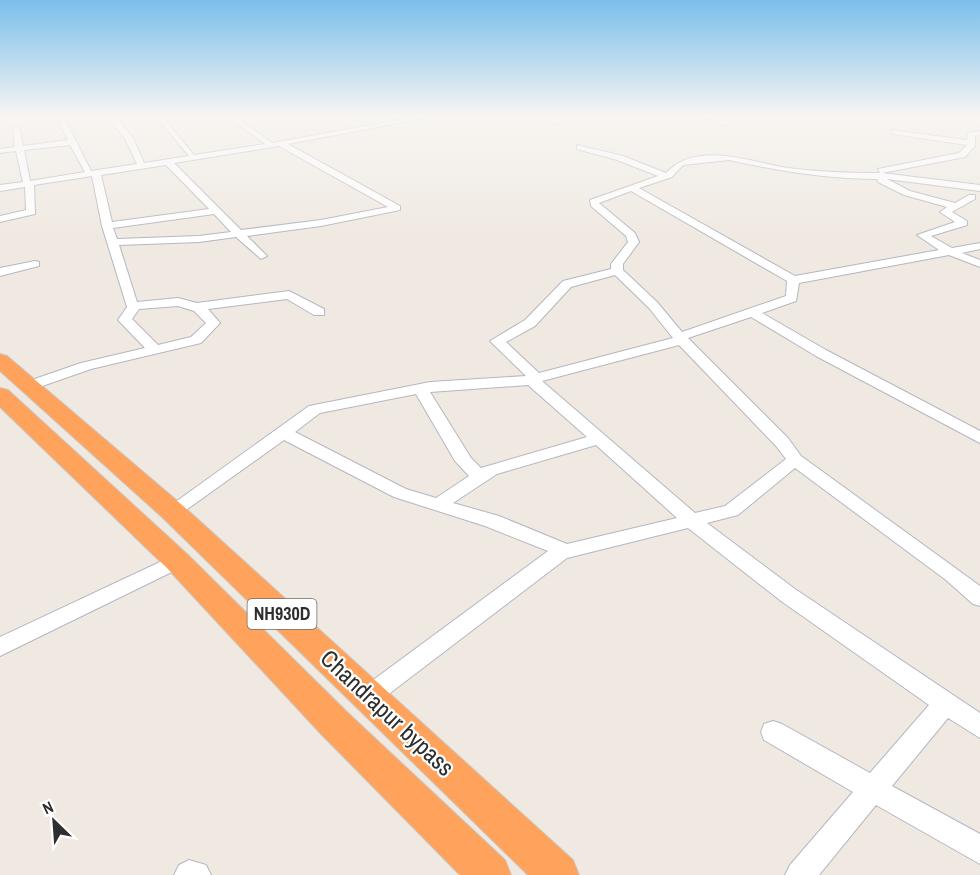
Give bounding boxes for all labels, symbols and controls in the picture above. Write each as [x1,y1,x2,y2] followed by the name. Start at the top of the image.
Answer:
[248,599,316,629] road number: NH930D
[314,642,461,783] street label: Chandrapur bypass
[24,791,84,851] north arrow
[39,795,57,819] text: N

